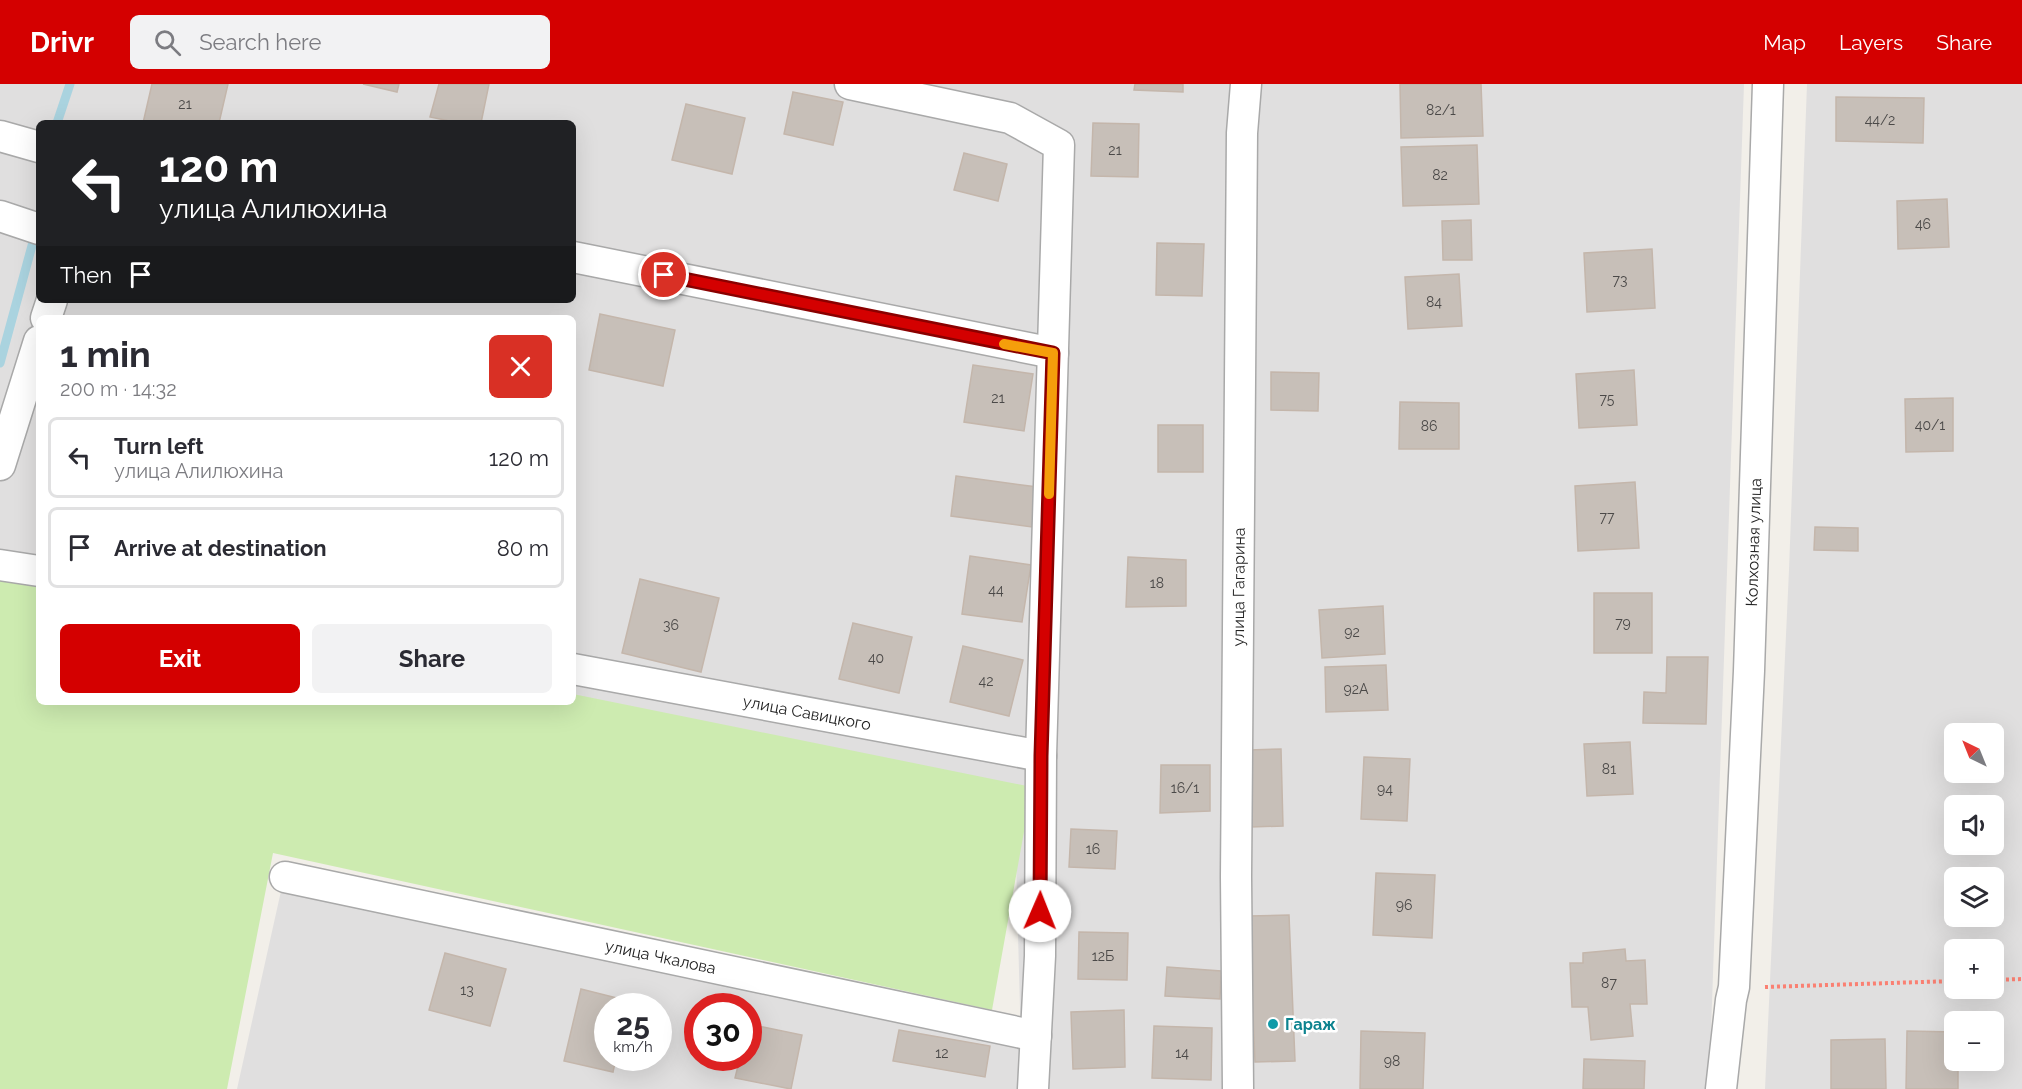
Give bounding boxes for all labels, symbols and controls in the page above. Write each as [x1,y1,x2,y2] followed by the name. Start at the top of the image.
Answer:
[130,15,550,69] search box
[30,26,94,59] text: Drivr
[151,26,184,59] icon: search
[199,29,321,55] text: Search here
[1763,30,1806,55] text: Map
[1839,30,1903,55] text: Layers
[1936,30,1992,55] text: Share
[178,96,192,112] house number: 21
[1426,102,1456,118] house number: 82/1
[1865,112,1895,128] house number: 44/2
[1108,142,1122,158] house number: 21
[159,143,278,192] text: 120 m
[60,144,138,222] icon: left
[1432,167,1448,183] house number: 82
[159,193,388,224] text: улица Алилюхина
[1915,216,1931,232] house number: 46
[638,249,689,300] pin
[124,258,157,291] icon: arrive
[647,258,680,291] icon: arrive
[60,262,112,288] text: Then
[1613,272,1627,288] house number: 73
[1426,294,1442,310] house number: 84
[60,333,151,375] text: 1 min
[489,335,552,398] button: close
[60,377,177,401] text: 200 m · 14:32
[991,390,1005,406] house number: 21
[1600,391,1615,407] house number: 75
[1915,417,1945,433] house number: 40/1
[1421,418,1437,434] house number: 86
[114,433,204,459] text: Turn left
[63,441,96,474] icon: left
[489,445,549,471] text: 120 m
[114,459,283,483] text: улица Алилюхина
[1742,478,1765,607] street label: Колхозная улица
[1600,509,1615,525] house number: 77
[1229,527,1249,647] street label: улица Гагарина
[63,531,96,564] icon: arrive
[114,535,327,561] text: Arrive at destination
[497,535,549,561] text: 80 m
[1150,575,1164,591] house number: 18
[988,582,1004,598] house number: 44
[1615,615,1631,631] house number: 79
[663,617,679,633] house number: 36
[60,624,300,693] button: Exit
[312,624,552,693] button: Share
[1344,624,1360,640] house number: 92
[868,650,884,666] house number: 40
[979,673,993,689] house number: 42
[1344,681,1369,697] house number: 92А
[741,692,872,734] street label: улица Савицкого
[1944,723,2004,783] north arrow
[1944,723,2004,1071] map controls
[1602,761,1616,777] house number: 81
[1171,780,1199,796] house number: 16/1
[1377,781,1393,797] house number: 94
[1944,795,2004,855] button: sound
[1086,841,1100,857] house number: 16
[1944,867,2004,927] button: layers
[1008,879,1072,943] position arrow
[1396,897,1412,913] house number: 96
[603,936,718,978] street label: улица Чкалова
[1944,939,2004,999] button: +
[1092,948,1114,964] house number: 12Б
[1601,975,1617,991] house number: 87
[460,982,474,998] house number: 13
[684,993,762,1071] speed limit sign: 30
[616,1007,650,1042] text: 25
[1944,1011,2004,1071] button: −
[1285,1015,1336,1034] place label: Гараж
[1266,1017,1280,1031] marker: Гараж
[613,1038,653,1056] text: km/h
[935,1045,949,1061] house number: 12
[1175,1045,1189,1061] house number: 14
[1384,1053,1400,1069] house number: 98

